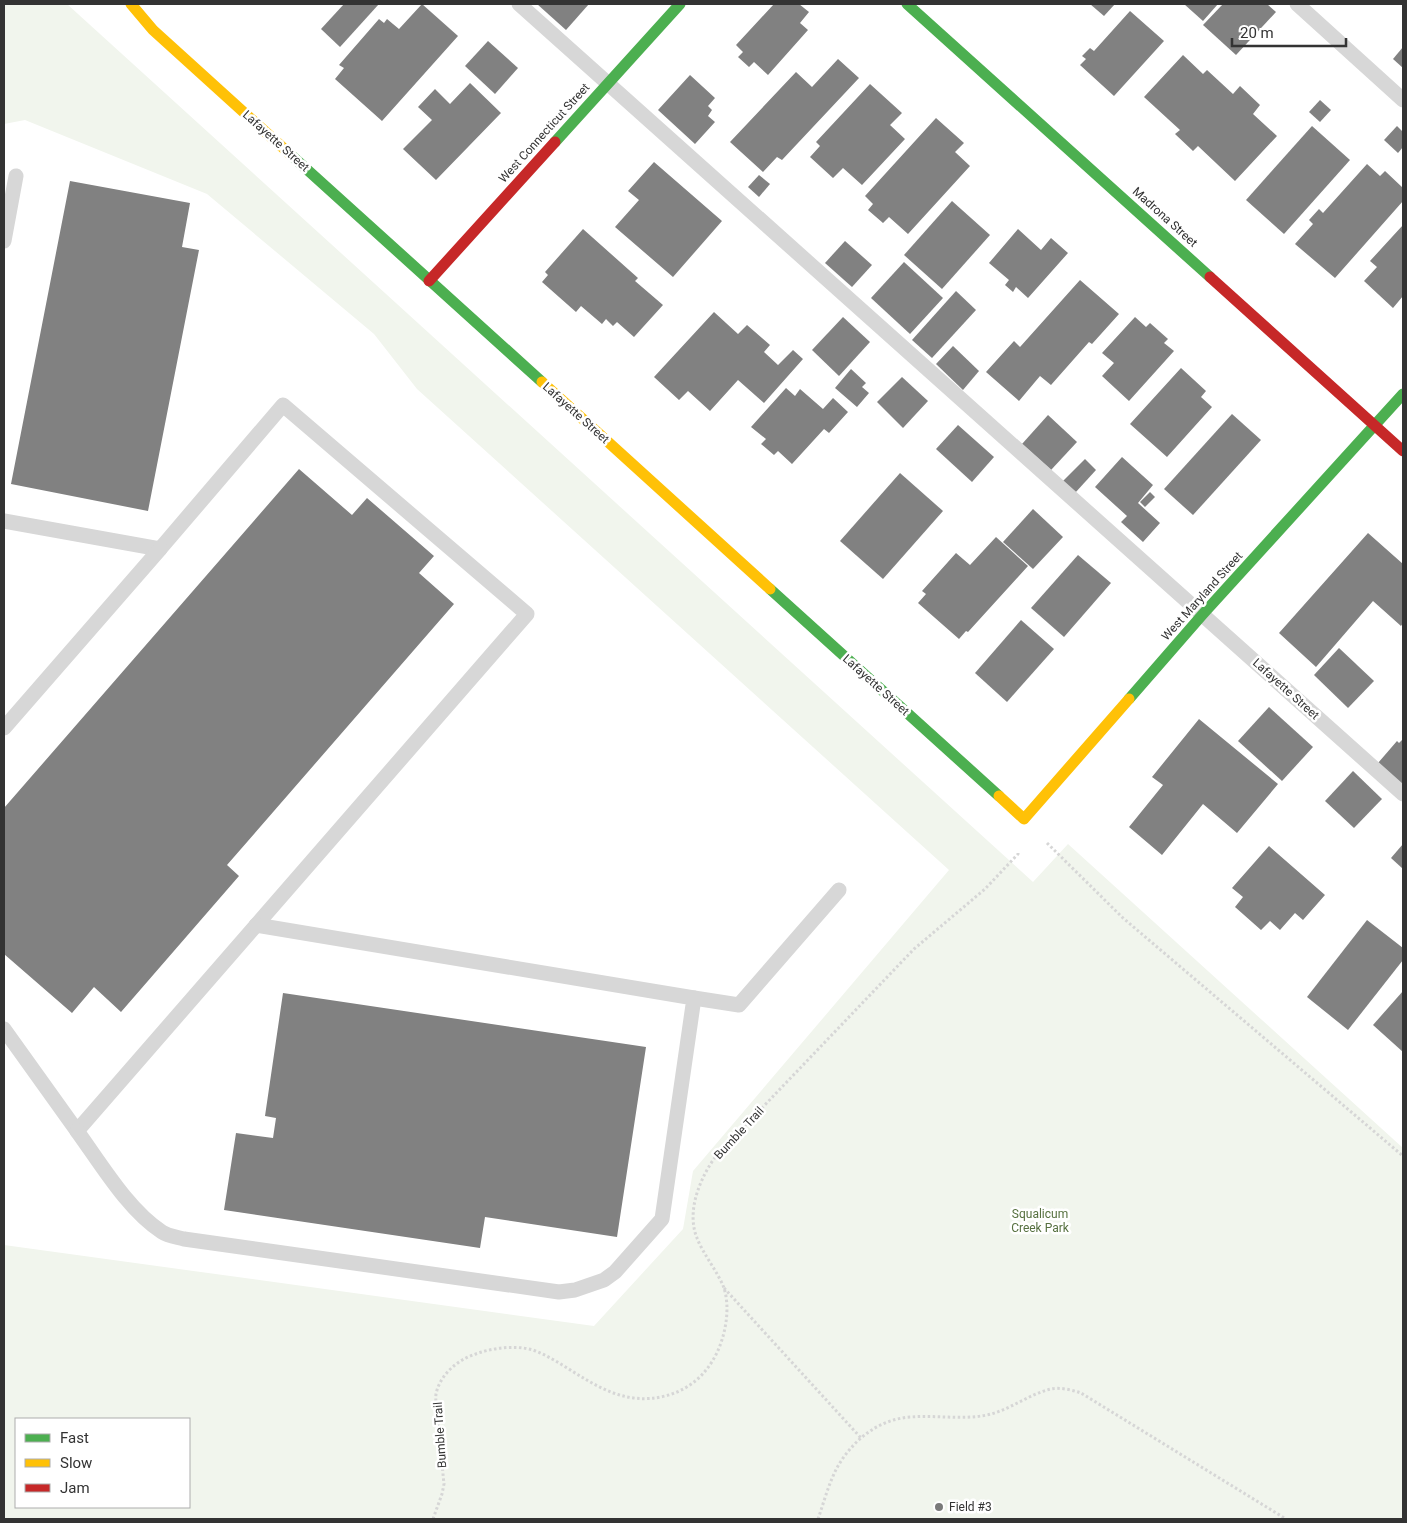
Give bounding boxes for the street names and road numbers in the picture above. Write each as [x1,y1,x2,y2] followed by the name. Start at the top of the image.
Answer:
[496,80,592,186] street label: West Connecticut Street
[240,108,312,174] street label: Lafayette Street
[1130,184,1200,250] street label: Madrona Street
[540,380,612,446] street label: Lafayette Street
[1159,549,1245,643] street label: West Maryland Street
[840,652,912,718] street label: Lafayette Street
[1250,656,1322,722] street label: Lafayette Street
[711,1104,767,1162] street label: Bumble Trail
[431,1401,449,1469] street label: Bumble Trail

